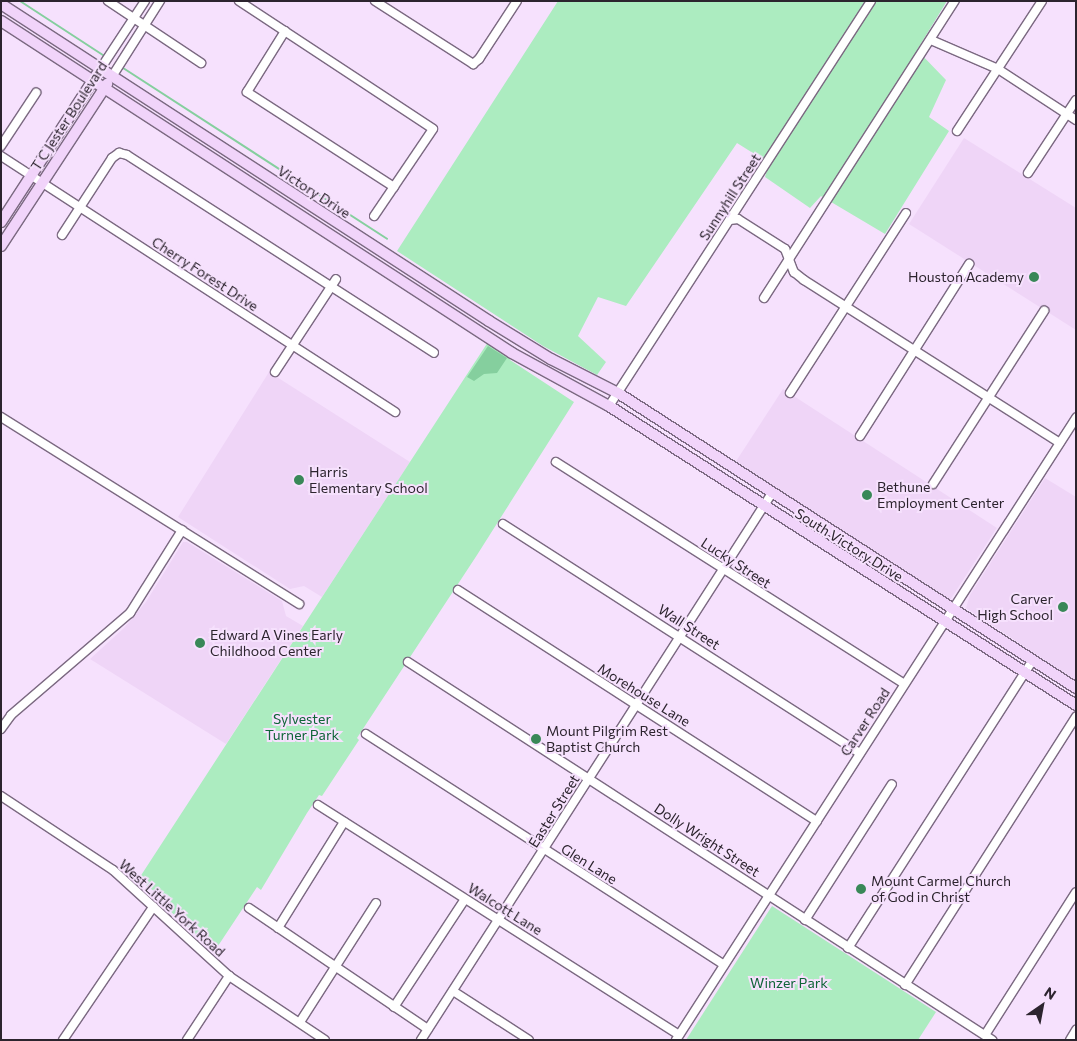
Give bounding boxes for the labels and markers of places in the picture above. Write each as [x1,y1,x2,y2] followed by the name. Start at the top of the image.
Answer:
[908,269,1024,285] place label: Houston Academy
[1028,271,1040,283] marker: Houston Academy
[309,464,428,497] place label: Harris Elementary School
[293,474,305,486] marker: Harris Elementary School
[877,479,1004,512] place label: Bethune Employment Center
[861,489,873,501] marker: Bethune Employment Center
[977,591,1053,624] place label: Carver High School
[1057,601,1069,613] marker: Carver High School
[210,627,343,660] place label: Edward A Vines Early Childhood Center
[194,637,206,649] marker: Edward A Vines Early Childhood Center
[546,723,668,756] place label: Mount Pilgrim Rest Baptist Church
[530,733,542,745] marker: Mount Pilgrim Rest Baptist Church
[871,873,1011,906] place label: Mount Carmel Church of God in Christ
[855,883,867,895] marker: Mount Carmel Church of God in Christ

